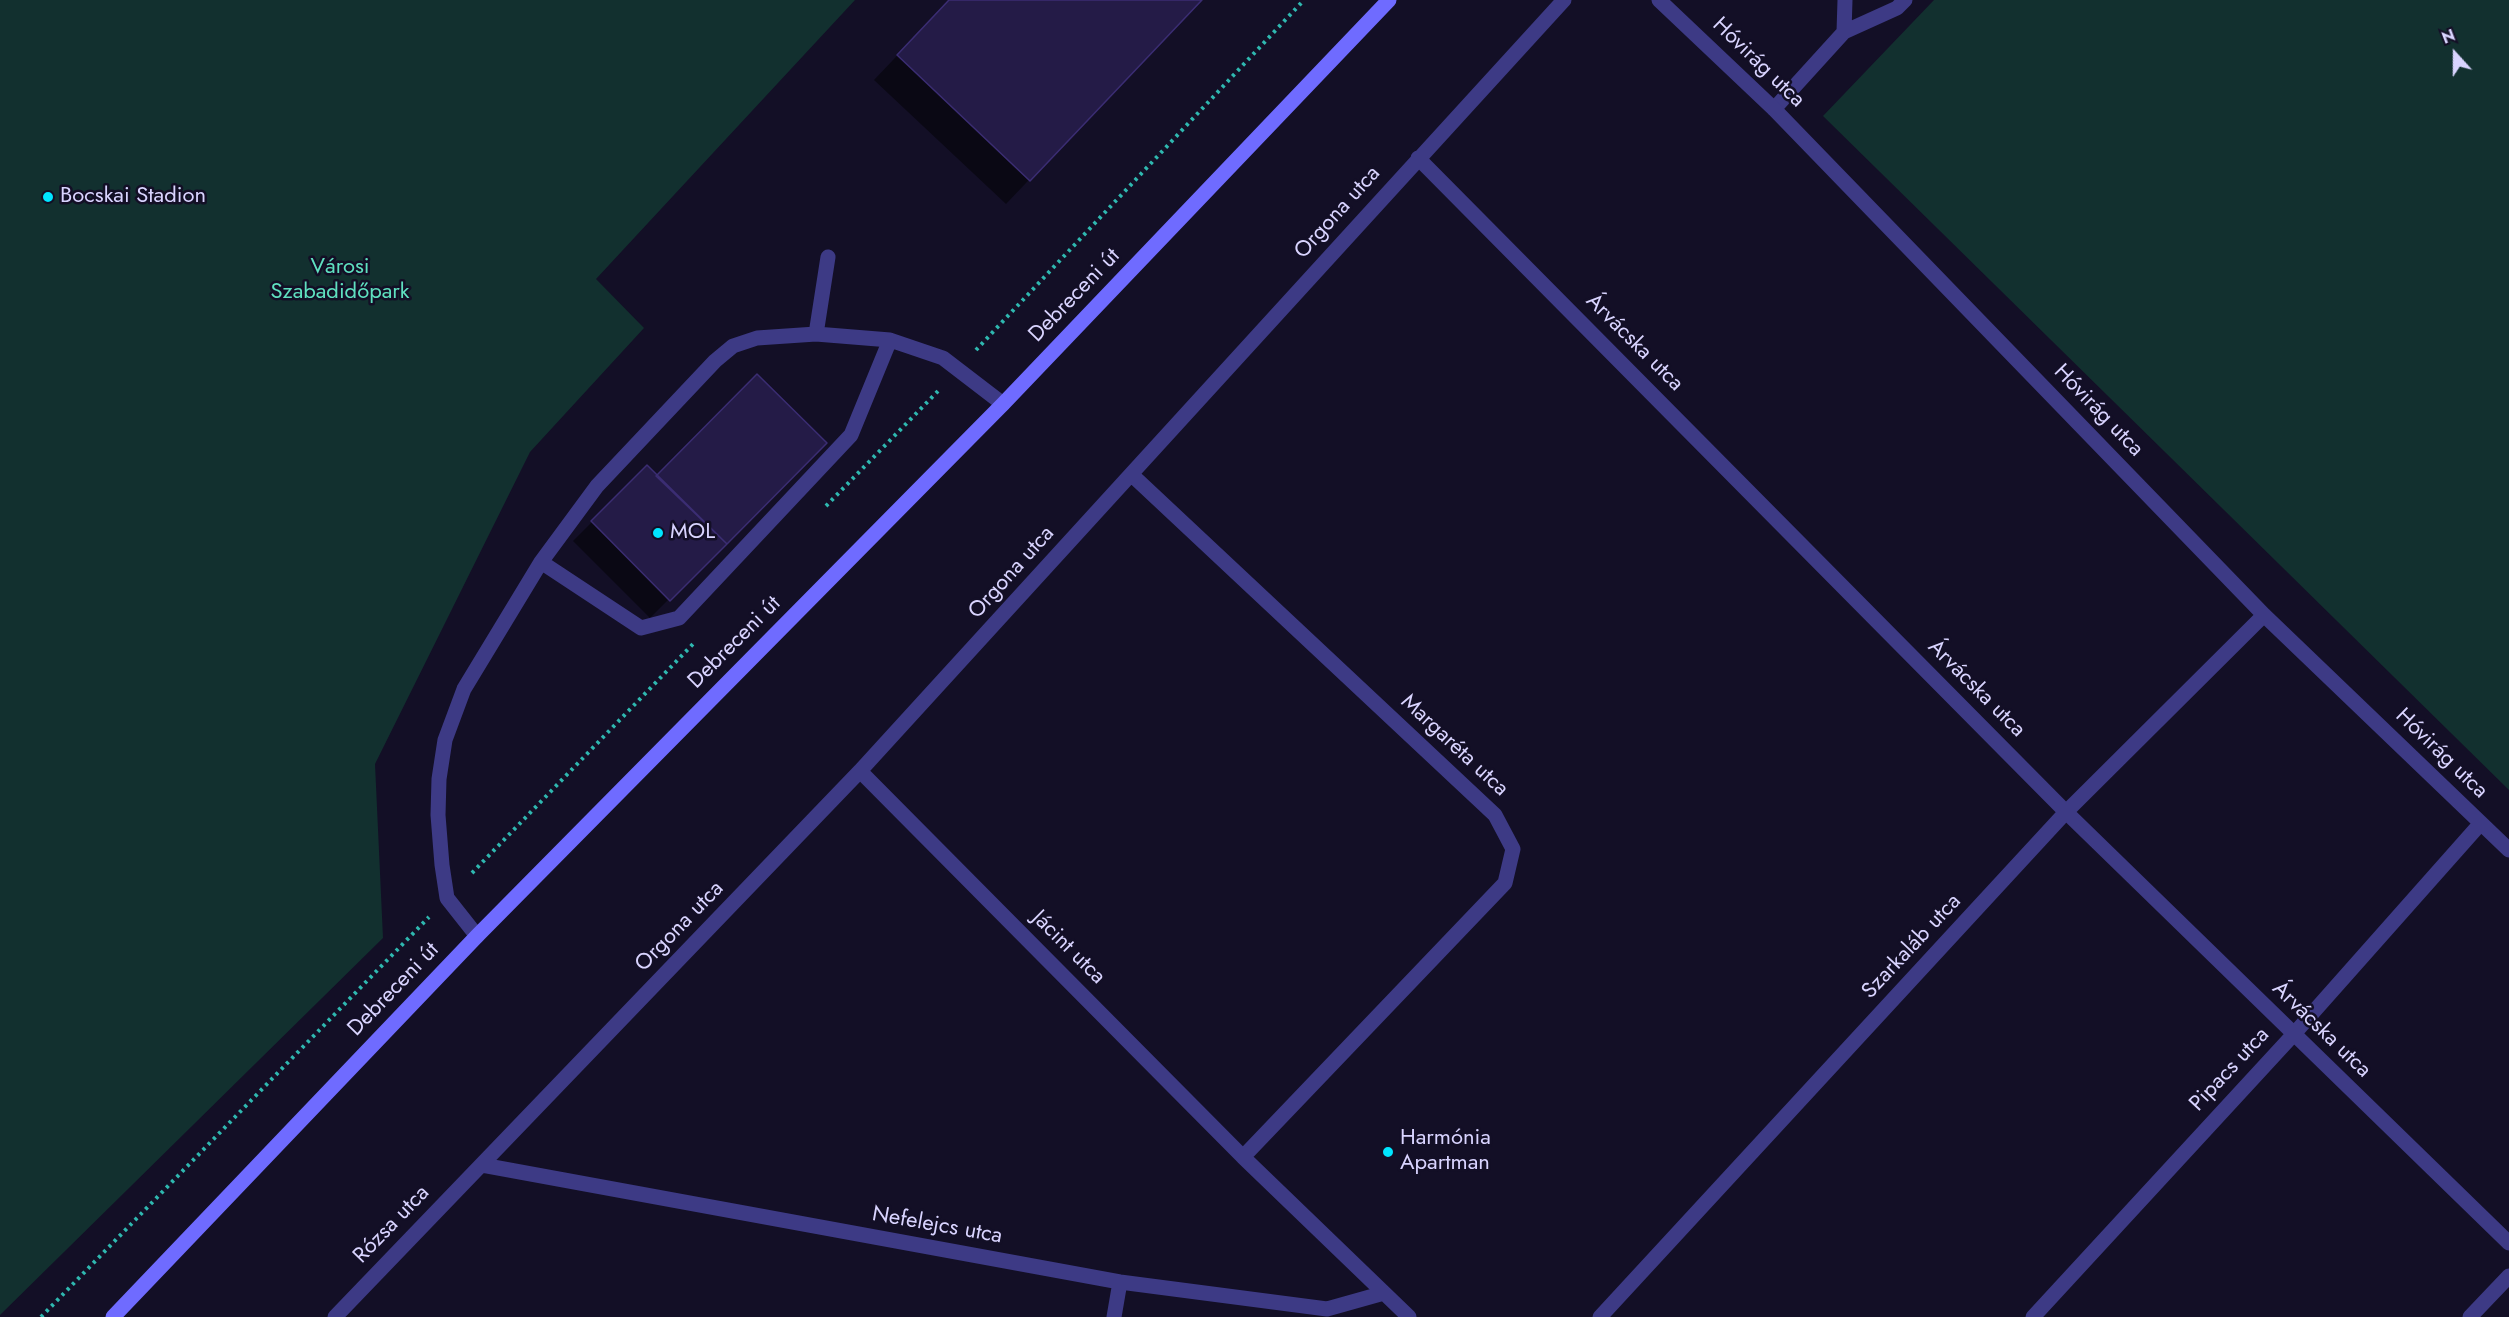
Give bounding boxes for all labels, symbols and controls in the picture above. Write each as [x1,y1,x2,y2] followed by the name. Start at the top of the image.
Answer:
[1706,12,1810,114] street label: Hóvirág utca
[2425,24,2485,84] north arrow
[2438,24,2458,50] text: N
[1289,161,1387,265] street label: Orgona utca
[60,184,206,210] place label: Bocskai Stadion
[41,190,55,204] marker: Bocskai Stadion
[1024,244,1126,348] street label: Debreceni út
[270,255,410,306] park label: Városi Szabadidőpark
[1580,289,1688,397] street label: Árvácska utca
[2047,359,2149,463] street label: Hóvirág utca
[670,520,715,546] place label: MOL
[963,521,1061,625] street label: Orgona utca
[651,526,665,540] marker: MOL
[683,591,787,695] street label: Debreceni út
[1922,635,2030,743] street label: Árvácska utca
[1395,689,1513,803] street label: Margaréta utca
[2389,703,2493,805] street label: Hóvirág utca
[630,876,730,978] street label: Orgona utca
[1857,889,1967,1005] street label: Szarkaláb utca
[1026,906,1110,990] street label: Jácint utca
[343,938,445,1042] street label: Debreceni út
[2266,976,2376,1084] street label: Árvácska utca
[2185,1023,2275,1117] street label: Pipacs utca
[1400,1126,1491,1178] place label: Harmónia Apartman
[1381,1145,1395,1159] marker: Harmónia Apartman
[348,1181,436,1269] street label: Rózsa utca
[870,1202,1004,1250] street label: Nefelejcs utca

